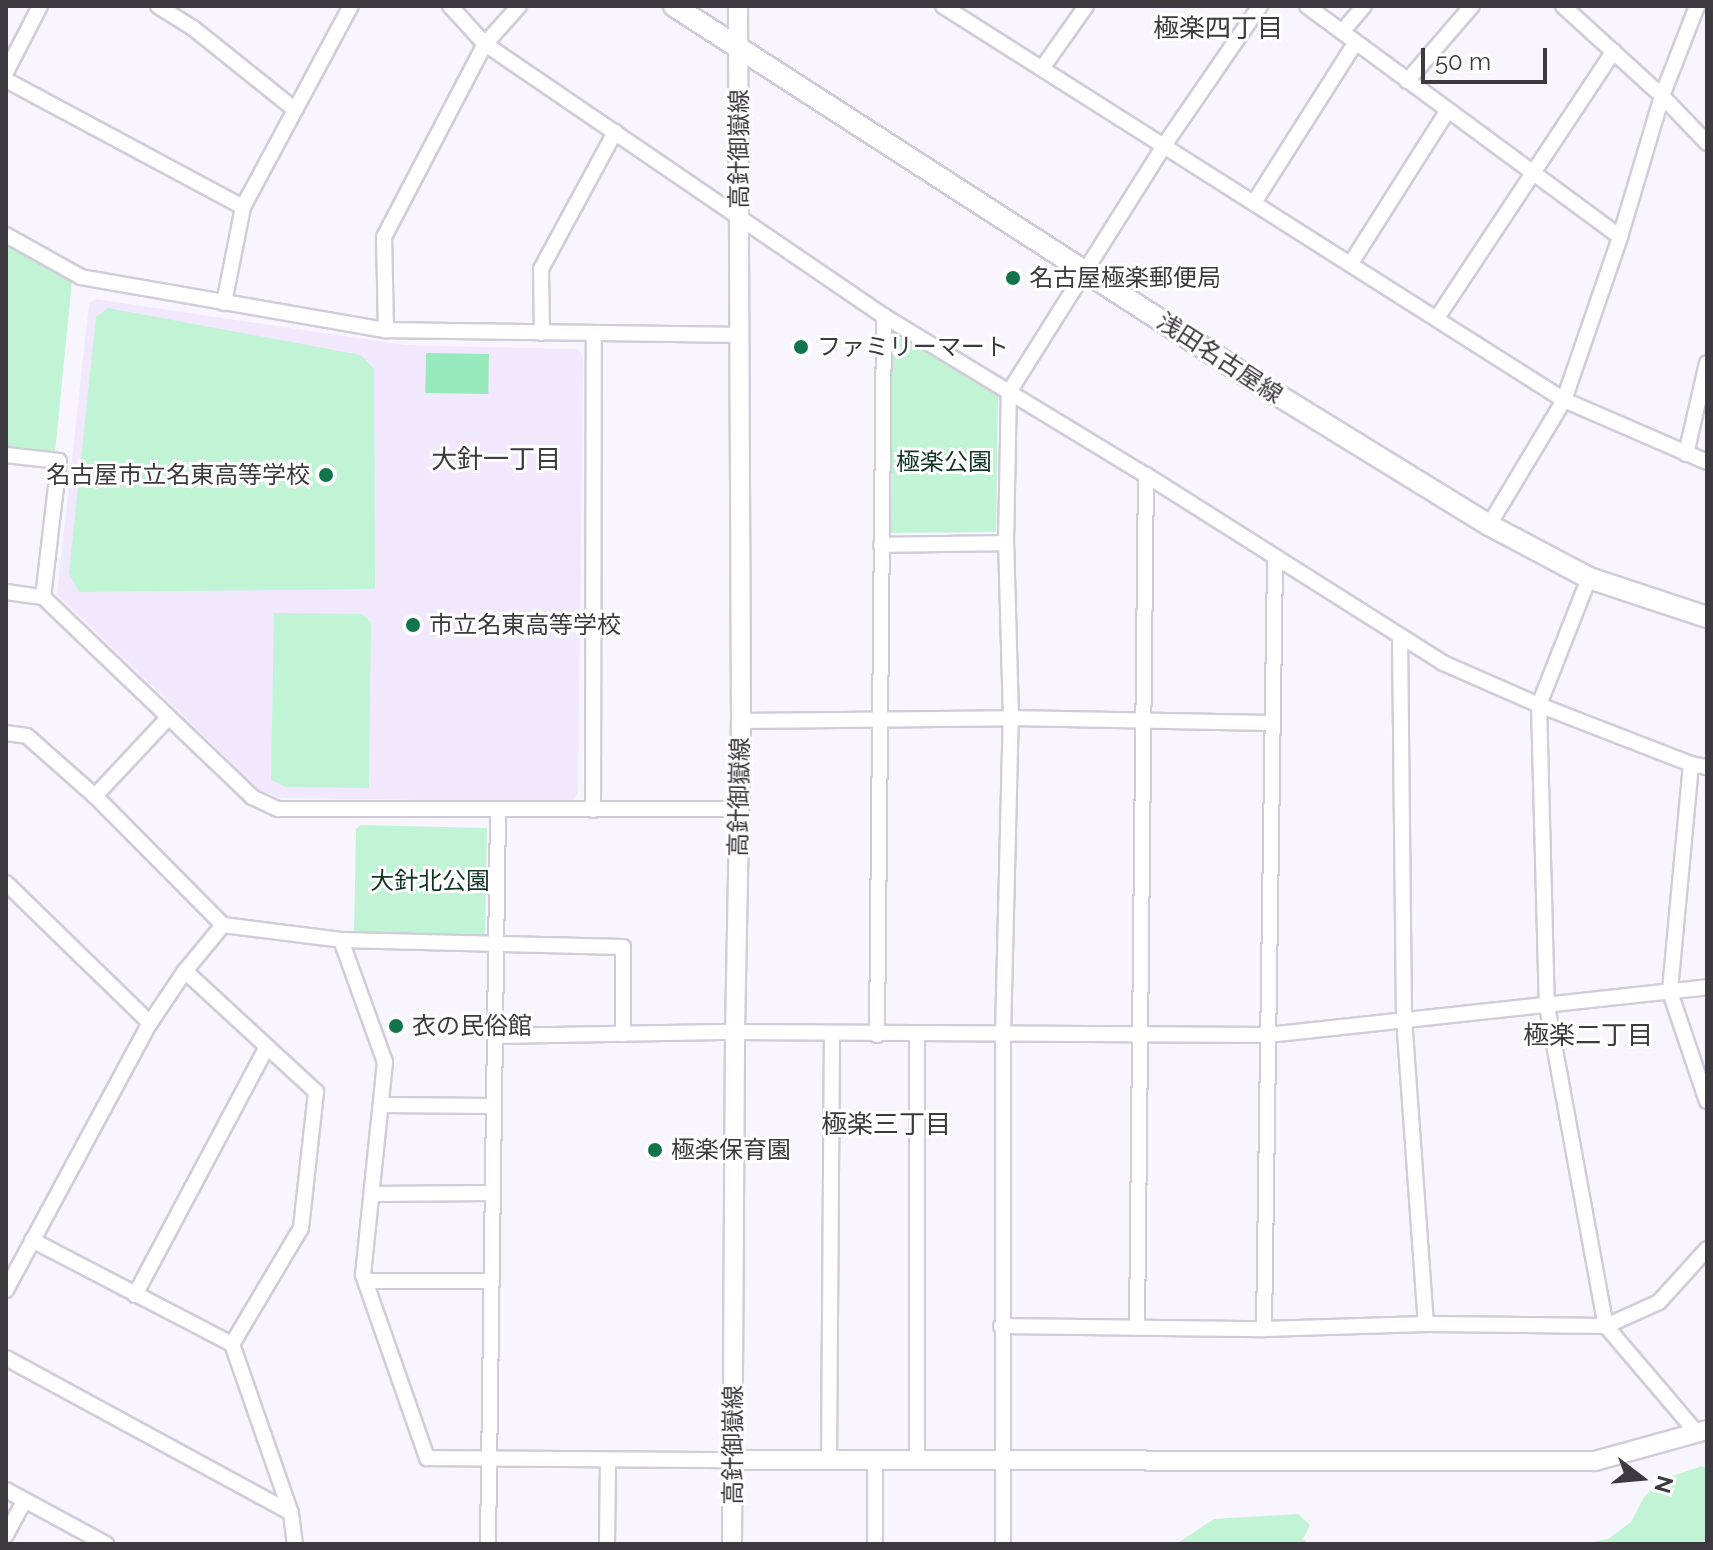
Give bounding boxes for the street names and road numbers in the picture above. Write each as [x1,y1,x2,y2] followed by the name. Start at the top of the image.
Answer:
[725,89,753,209] street label: 高針御嶽線
[1152,307,1288,409] street label: 浅田名古屋線
[724,737,754,857] street label: 高針御嶽線
[719,1385,747,1505] street label: 高針御嶽線

